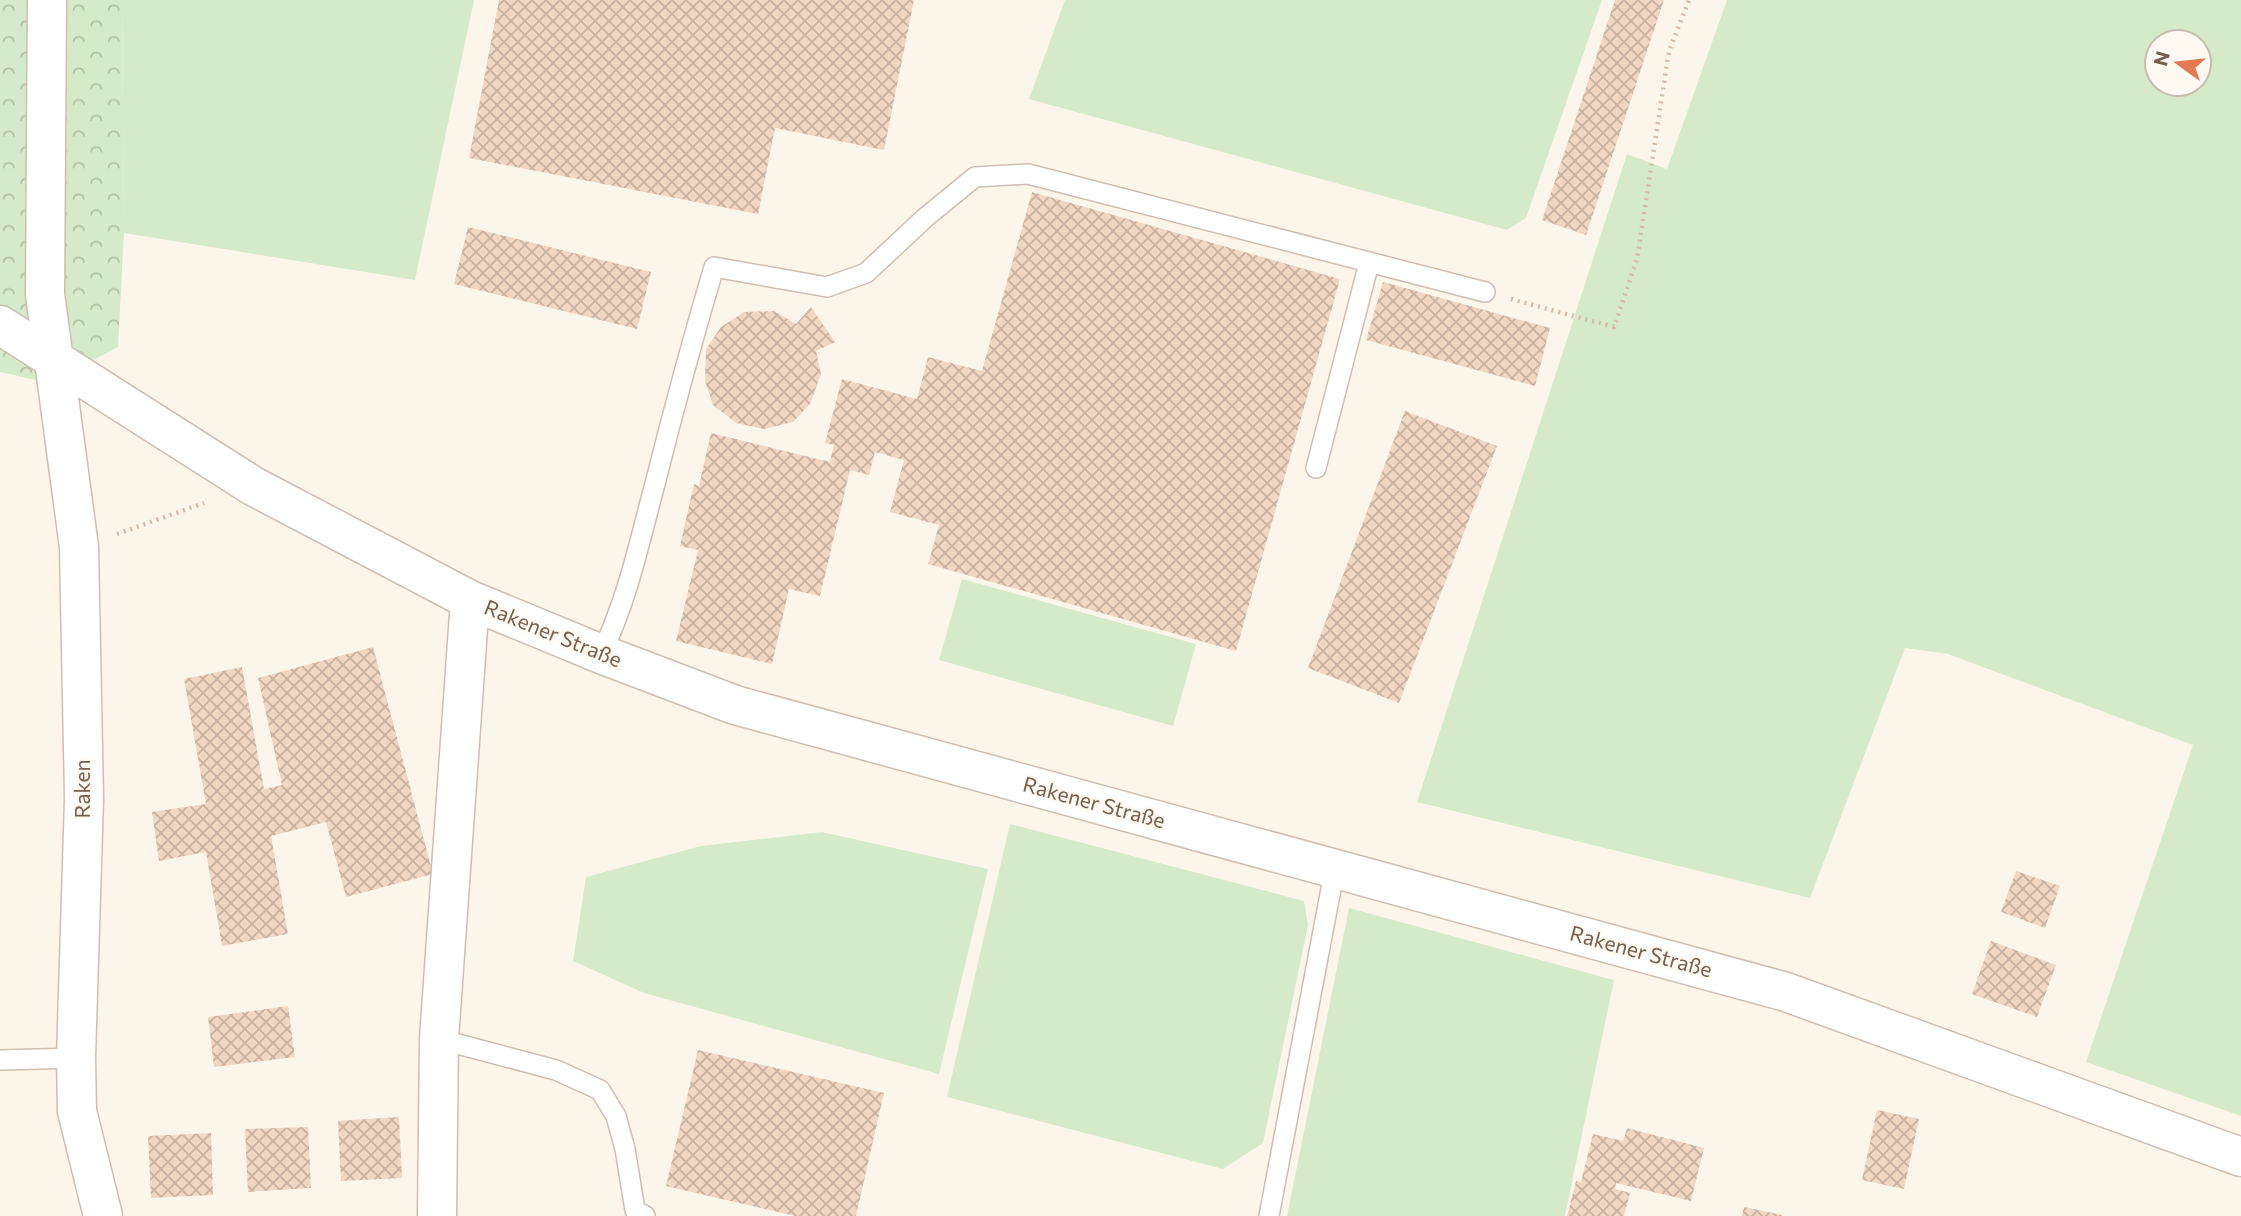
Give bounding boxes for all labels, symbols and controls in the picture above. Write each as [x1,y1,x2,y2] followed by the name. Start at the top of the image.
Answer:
[2143,28,2213,98] north arrow
[2148,49,2174,68] text: N
[481,594,626,672] street label: Rakener Straße
[69,759,94,819] street label: Raken
[1021,771,1168,833] street label: Rakener Straße
[1568,920,1715,982] street label: Rakener Straße

